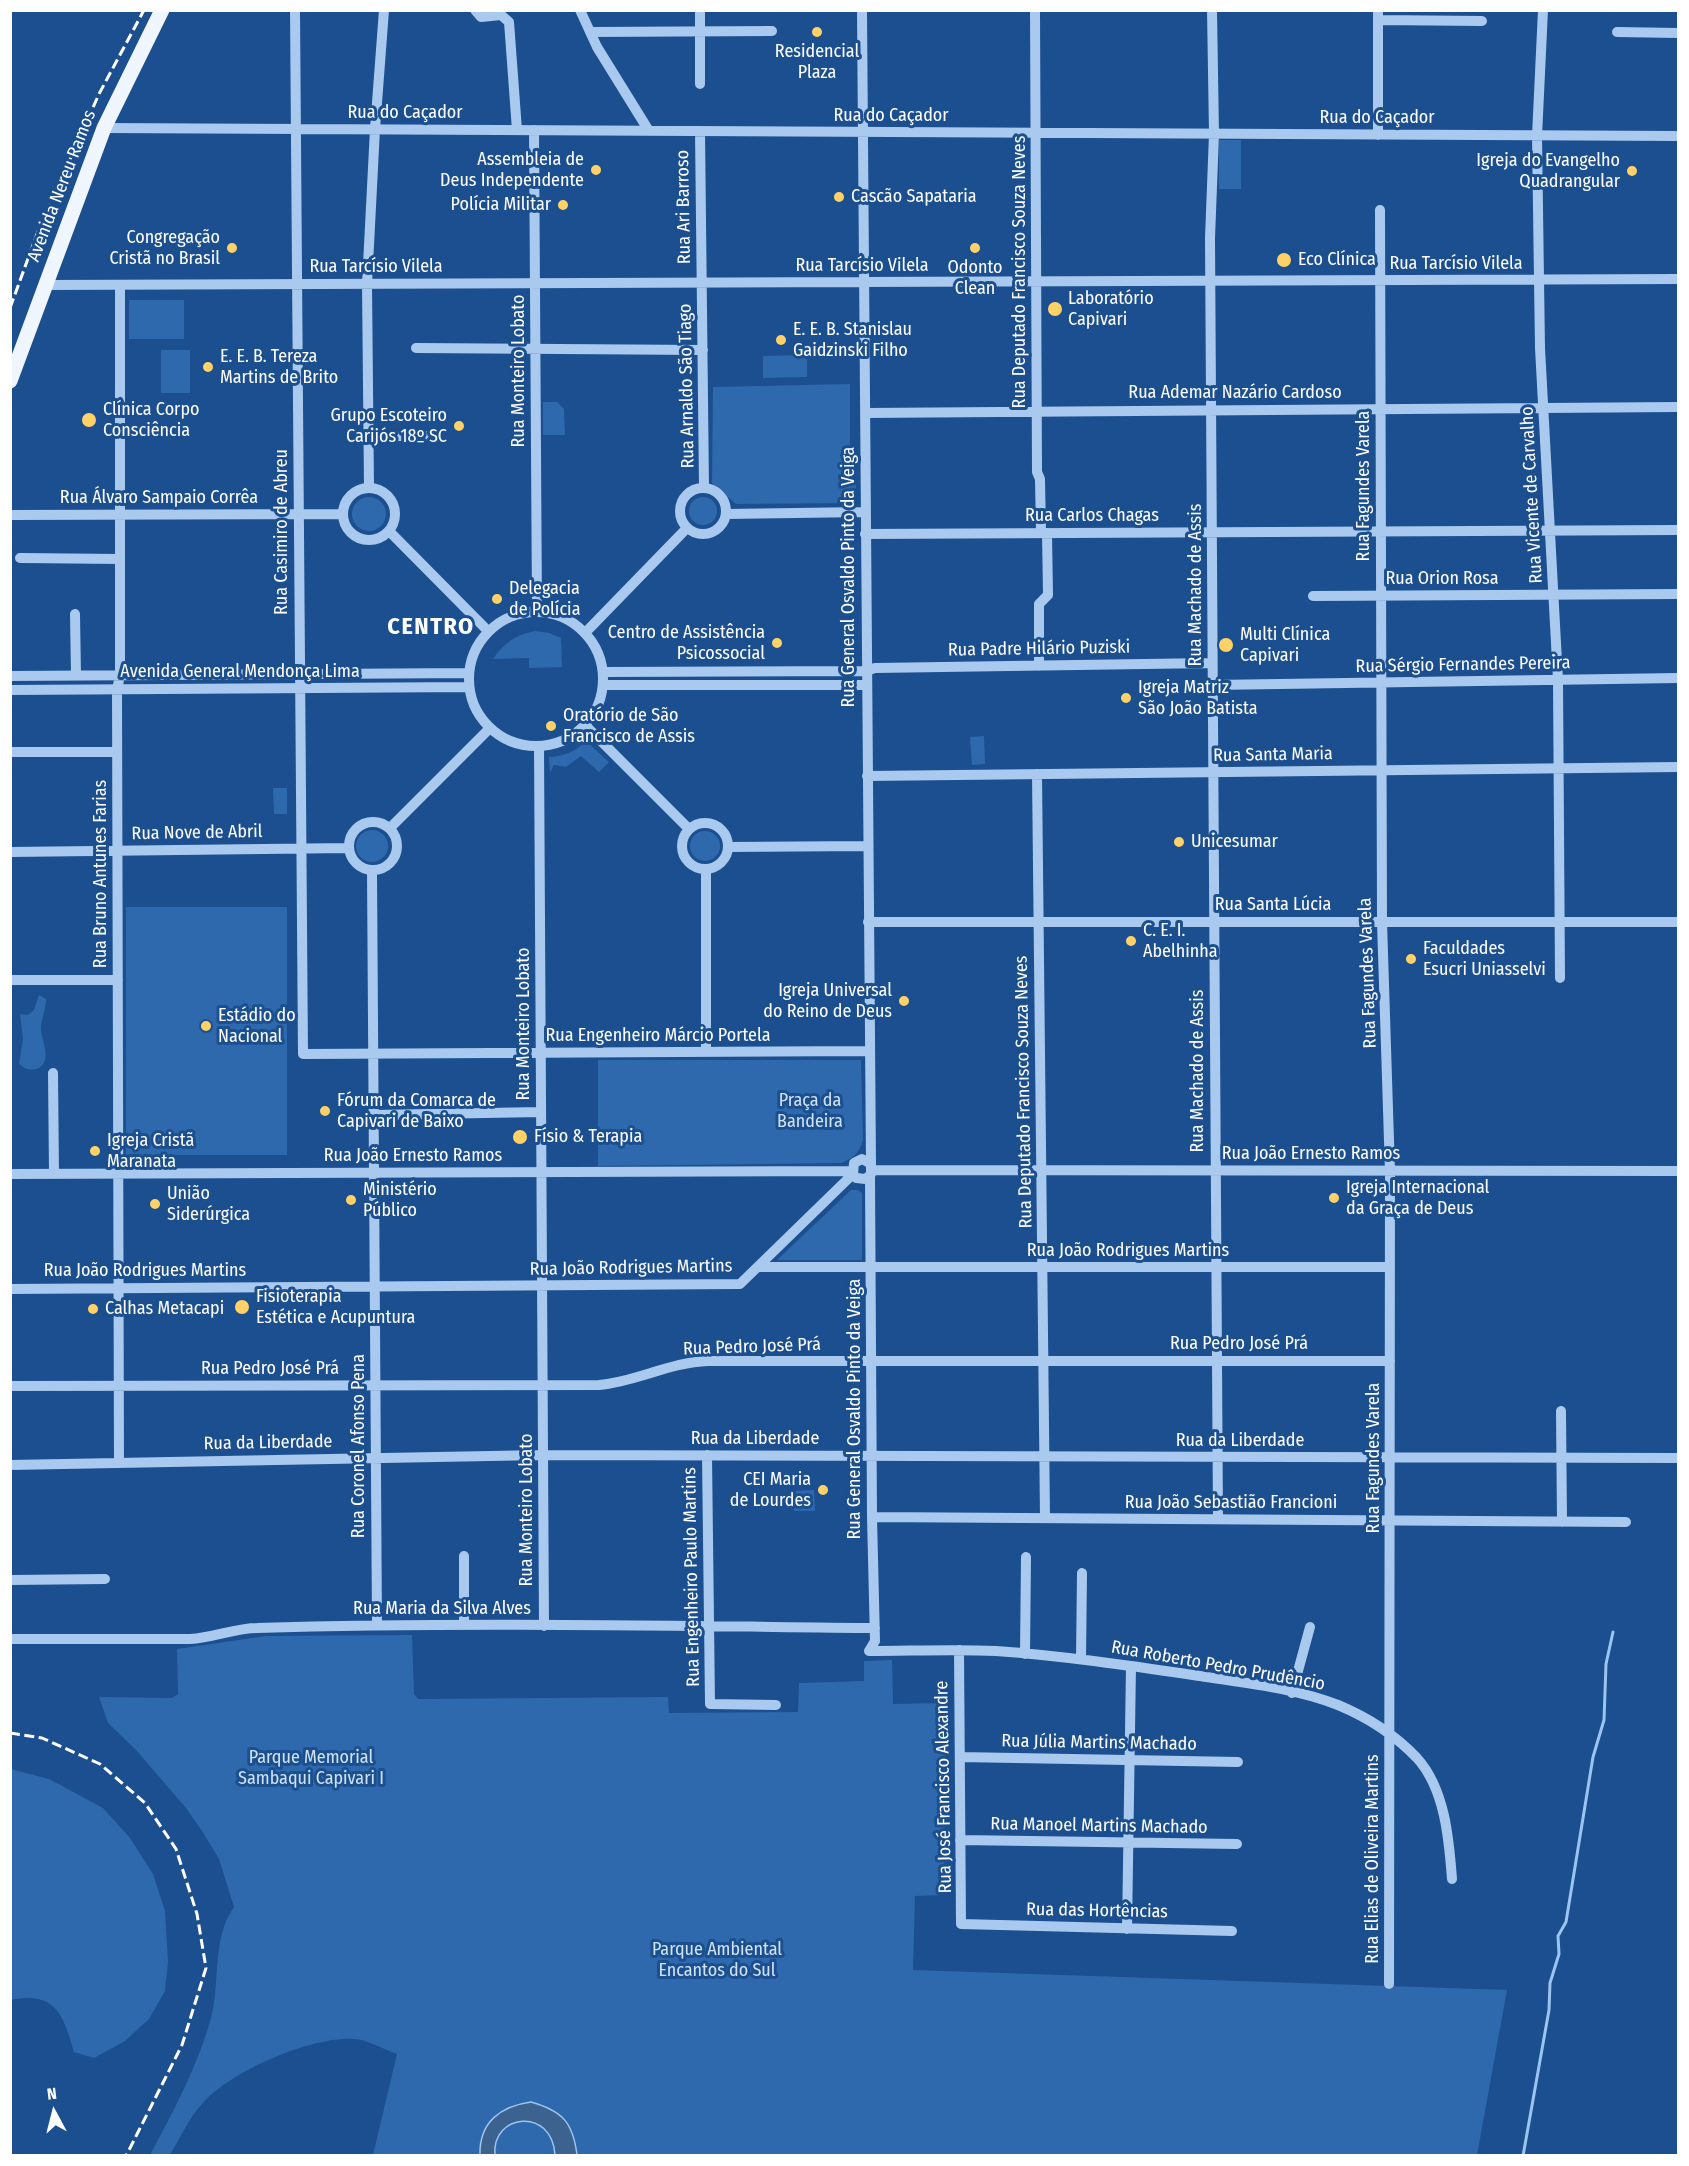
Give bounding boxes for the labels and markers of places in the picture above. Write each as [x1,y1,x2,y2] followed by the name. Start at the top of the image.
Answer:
[810,25,824,39] marker: Residencial Plaza
[775,41,859,84] place label: Residencial Plaza
[440,149,584,192] place label: Assembleia de Deus Independente
[1476,150,1620,192] place label: Igreja do Evangelho Quadrangular
[589,163,603,177] marker: Assembleia de Deus Independente
[1625,164,1639,178] marker: Igreja do Evangelho Quadrangular
[851,186,977,208] place label: Cascão Sapataria
[832,190,846,204] marker: Cascão Sapataria
[451,194,551,216] place label: Polícia Militar
[556,198,570,212] marker: Polícia Militar
[109,227,220,270] place label: Congregação Cristã no Brasil
[225,241,239,255] marker: Congregação Cristã no Brasil
[968,241,982,255] marker: Odonto Clean
[1298,249,1376,271] place label: Eco Clínica
[1275,251,1293,269] marker: Eco Clínica
[948,257,1002,300] place label: Odonto Clean
[1068,288,1154,330] place label: Laboratório Capivari
[1046,300,1064,318] marker: Laboratório Capivari
[793,319,912,362] place label: E. E. B. Stanislau Gaidzinski Filho
[774,333,788,347] marker: E. E. B. Stanislau Gaidzinski Filho
[220,346,338,388] place label: E. E. B. Tereza Martins de Brito
[201,360,215,374] marker: E. E. B. Tereza Martins de Brito
[103,399,199,442] place label: Clínica Corpo Consciência
[331,405,447,448] place label: Grupo Escoteiro Carijós 18º SC
[80,411,98,429] marker: Clínica Corpo Consciência
[452,419,466,433] marker: Grupo Escoteiro Carijós 18º SC
[509,578,580,620] place label: Delegacia de Polícia
[490,592,504,606] marker: Delegacia de Polícia
[608,622,765,664] place label: Centro de Assistência Psicossocial
[1240,624,1330,666] place label: Multi Clínica Capivari
[770,636,784,650] marker: Centro de Assistência Psicossocial
[1217,636,1235,654] marker: Multi Clínica Capivari
[1138,677,1258,720] place label: Igreja Matriz São João Batista
[1119,691,1133,705] marker: Igreja Matriz São João Batista
[563,705,695,748] place label: Oratório de São Francisco de Assis
[544,719,558,733] marker: Oratório de São Francisco de Assis
[1191,831,1278,853] place label: Unicesumar
[1172,835,1186,849] marker: Unicesumar
[1143,920,1218,962] place label: C. E. I. Abelhinha
[1124,934,1138,948] marker: C. E. I. Abelhinha
[1423,938,1546,980] place label: Faculdades Esucri Uniasselvi
[1404,952,1418,966] marker: Faculdades Esucri Uniasselvi
[763,980,892,1022] place label: Igreja Universal do Reino de Deus
[897,994,911,1008] marker: Igreja Universal do Reino de Deus
[218,1005,296,1048] place label: Estádio do Nacional
[199,1019,213,1033] marker: Estádio do Nacional
[337,1090,496,1132] place label: Fórum da Comarca de Capivari de Baixo
[318,1104,332,1118] marker: Fórum da Comarca de Capivari de Baixo
[534,1126,642,1148] place label: Físio & Terapia
[511,1128,529,1146] marker: Físio & Terapia
[107,1130,194,1172] place label: Igreja Cristã Maranata
[88,1144,102,1158] marker: Igreja Cristã Maranata
[1346,1177,1489,1220] place label: Igreja Internacional da Graça de Deus
[363,1179,437,1222] place label: Ministério Público
[167,1183,250,1226] place label: União Siderúrgica
[1327,1191,1341,1205] marker: Igreja Internacional da Graça de Deus
[344,1193,358,1207] marker: Ministério Público
[148,1197,162,1211] marker: União Siderúrgica
[256,1286,415,1328] place label: Fisioterapia Estética e Acupuntura
[105,1298,224,1320] place label: Calhas Metacapi
[233,1298,251,1316] marker: Fisioterapia Estética e Acupuntura
[86,1302,100,1316] marker: Calhas Metacapi
[730,1469,811,1512] place label: CEI Maria de Lourdes
[816,1483,830,1497] marker: CEI Maria de Lourdes

